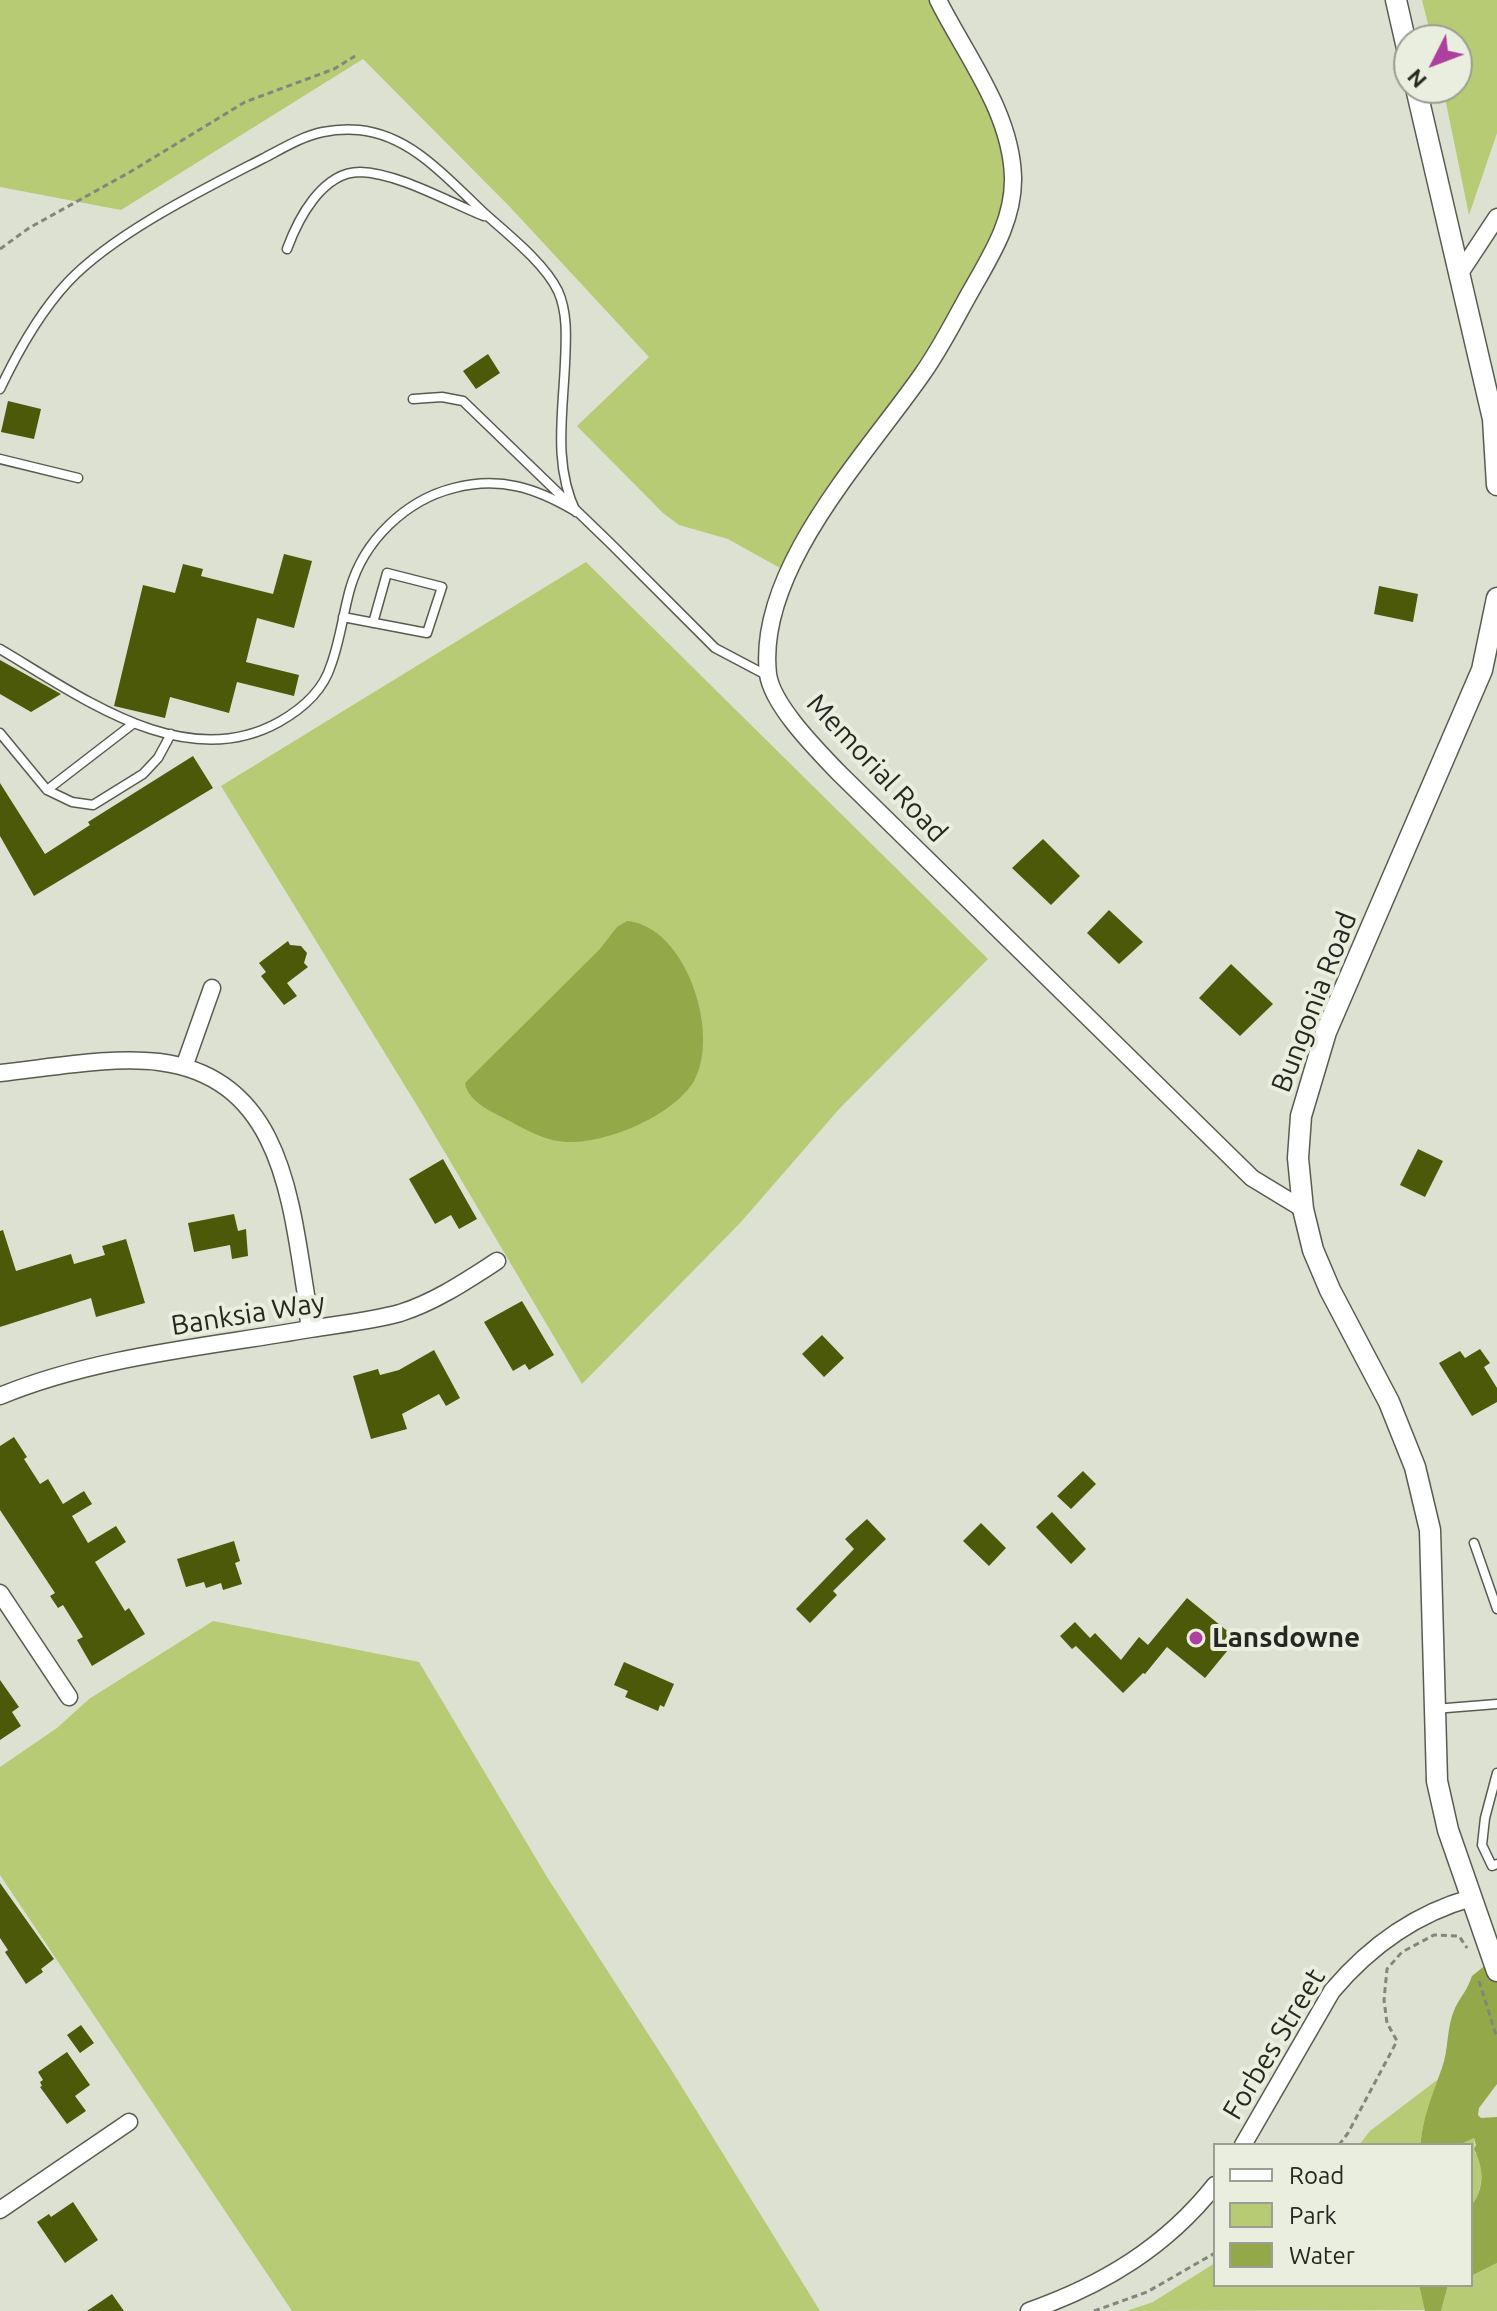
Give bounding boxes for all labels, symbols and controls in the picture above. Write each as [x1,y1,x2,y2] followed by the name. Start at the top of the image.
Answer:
[1393,24,1473,104] north arrow
[1402,65,1431,94] text: N
[800,687,954,849] street label: Memorial Road
[1264,907,1364,1097] street label: Bungonia Road
[169,1285,327,1343] street label: Banksia Way
[1212,1621,1360,1655] place label: Lansdowne
[1187,1629,1205,1647] marker: Lansdowne
[1216,1962,1332,2126] street label: Forbes Street
[1213,2143,1473,2287] legend
[1289,2162,1344,2189] text: Road
[1289,2202,1337,2229] text: Park
[1289,2242,1355,2269] text: Water

